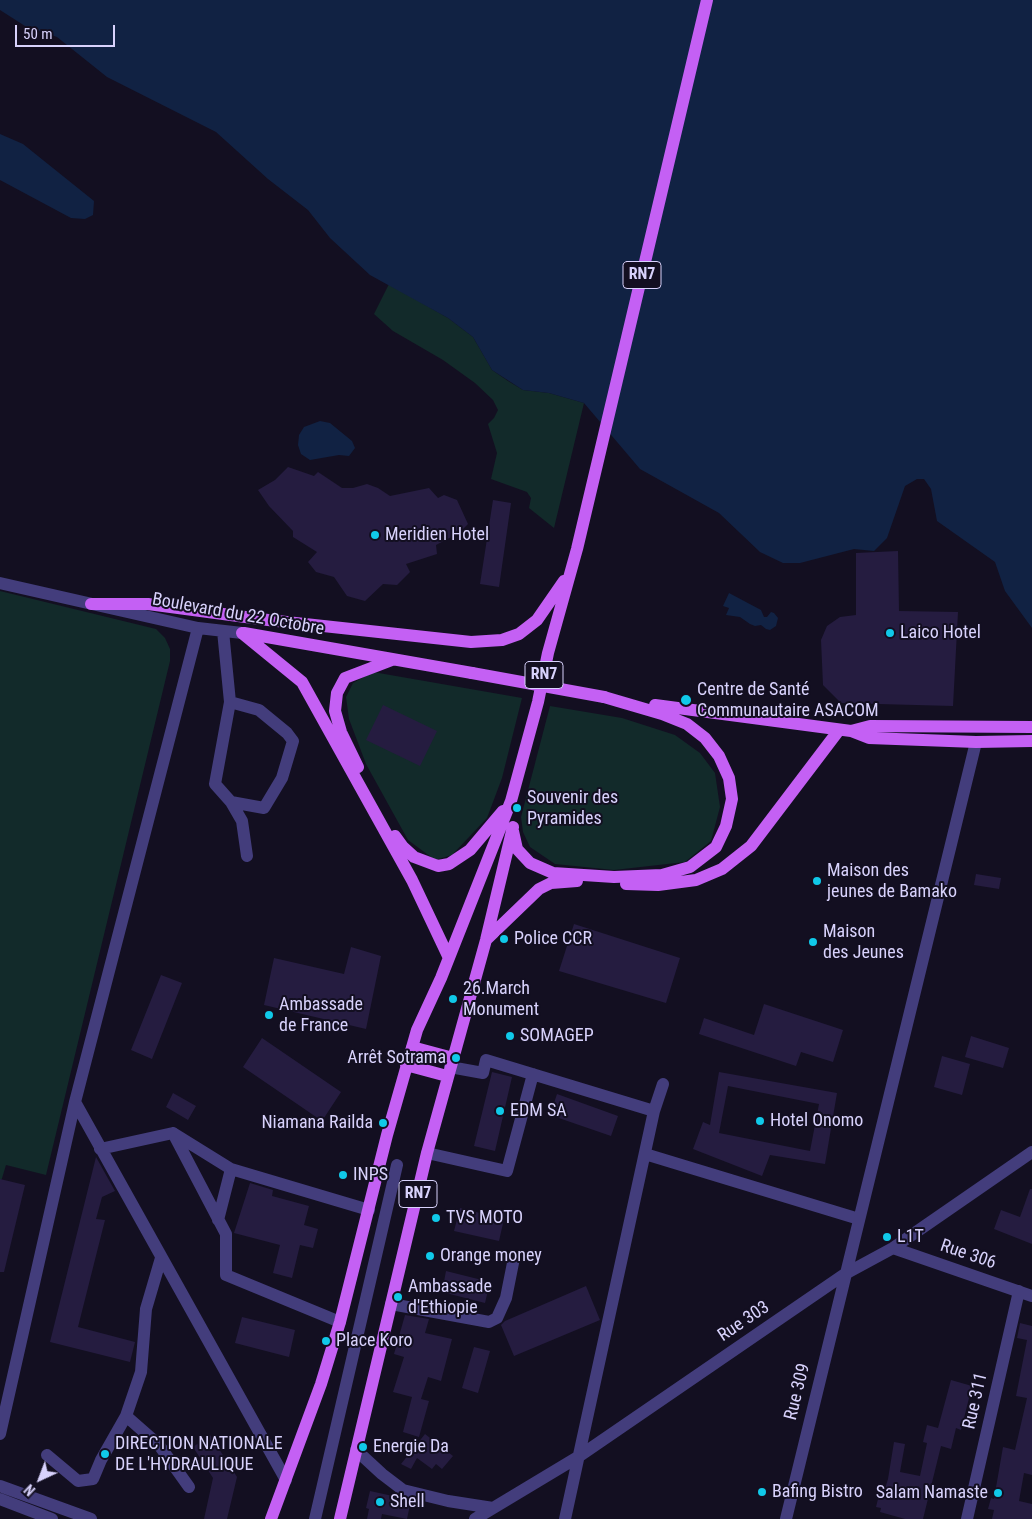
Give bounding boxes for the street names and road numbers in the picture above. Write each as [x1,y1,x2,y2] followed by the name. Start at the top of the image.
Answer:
[623,262,661,288] road number: RN7
[150,589,326,641] street label: Boulevard du 22 Octobre
[525,662,563,688] road number: RN7
[399,1180,437,1208] road number: RN7
[937,1235,999,1275] street label: Rue 306
[714,1297,774,1347] street label: Rue 303
[781,1362,815,1422] street label: Rue 309
[959,1371,993,1431] street label: Rue 311

